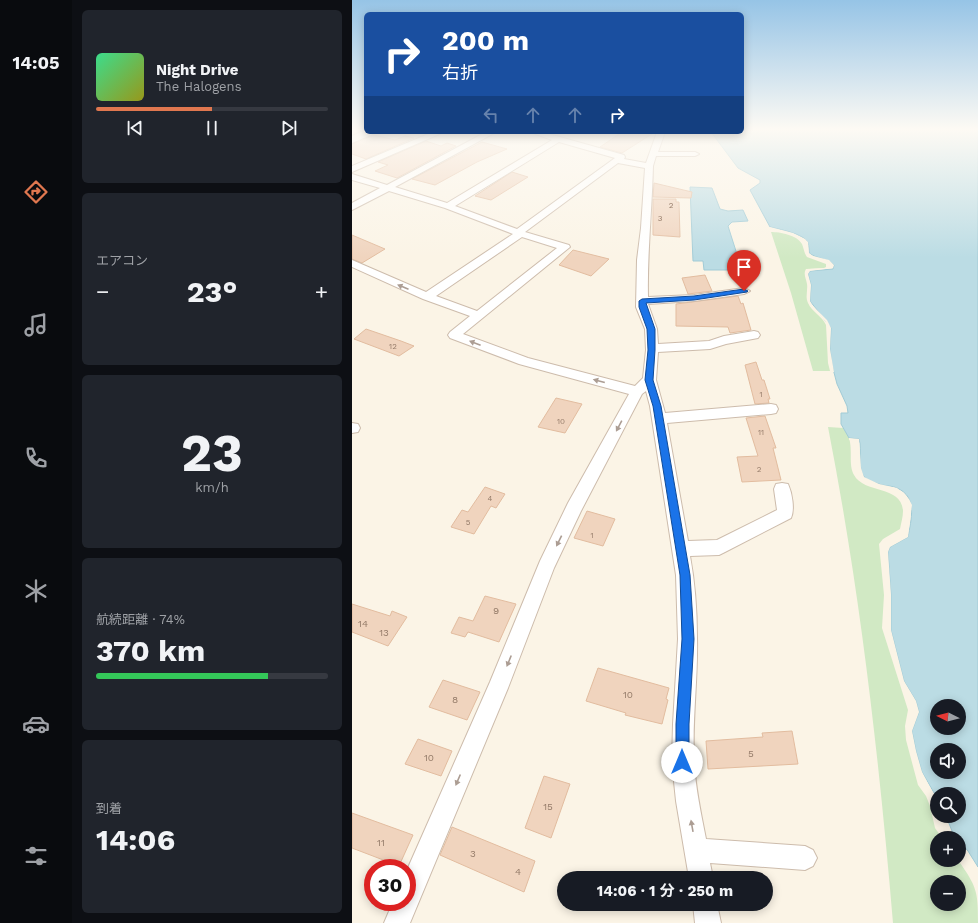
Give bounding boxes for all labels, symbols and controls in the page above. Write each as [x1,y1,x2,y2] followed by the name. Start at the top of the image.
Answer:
[442,24,529,57] text: 200 m
[376,28,428,80] icon: right
[13,52,59,73] text: 14:05
[156,61,239,79] text: Night Drive
[442,62,478,83] text: 右折
[156,79,242,94] text: The Halogens
[480,104,502,126] icon: left
[522,104,544,126] icon: ahead
[564,104,586,126] icon: ahead
[606,104,628,126] icon: right
[124,117,146,139] icon: previous
[201,117,223,139] icon: pause
[278,117,300,139] icon: next
[22,178,50,206] icon: directions
[669,201,674,210] house number: 2
[658,214,663,223] house number: 3
[727,250,761,291] pin
[96,253,148,268] text: エアコン
[733,256,755,278] icon: arrive
[187,274,237,309] text: 23°
[96,279,109,304] text: −
[315,279,328,304] text: +
[397,283,409,289] one-way arrow
[22,311,50,339] icon: music
[469,339,481,345] one-way arrow
[389,342,397,351] house number: 12
[593,378,605,384] one-way arrow
[759,390,763,399] house number: 1
[557,417,565,426] house number: 10
[615,420,622,431] one-way arrow
[181,423,243,484] text: 23
[758,428,764,437] house number: 11
[22,444,50,472] icon: phone
[757,465,762,474] house number: 2
[195,480,229,495] text: km/h
[488,494,493,503] house number: 4
[466,518,471,527] house number: 5
[590,531,594,540] house number: 1
[556,535,562,546] one-way arrow
[22,577,50,605] icon: climate
[493,605,499,616] house number: 9
[96,612,185,627] text: 航続距離 · 74%
[358,618,368,629] house number: 14
[379,627,389,638] house number: 13
[96,633,205,668] text: 370 km
[505,655,511,667] one-way arrow
[623,689,633,700] house number: 10
[452,694,458,705] house number: 8
[930,699,966,735] north arrow
[930,699,966,911] map controls
[22,710,50,738] icon: car
[661,741,703,783] position arrow
[930,743,966,779] button: sound
[748,748,754,759] house number: 5
[424,752,434,763] house number: 10
[454,775,460,787] one-way arrow
[930,787,966,823] button: search
[96,801,122,816] text: 到着
[543,801,553,812] house number: 15
[688,820,694,832] one-way arrow
[96,822,175,857] text: 14:06
[930,831,966,867] button: +
[377,837,385,848] house number: 11
[22,842,50,870] icon: filters
[470,848,476,859] house number: 3
[364,859,416,911] speed limit sign: 30
[515,866,521,877] house number: 4
[930,875,966,911] button: −
[597,882,733,900] text: 14:06 · 1 分 · 250 m

